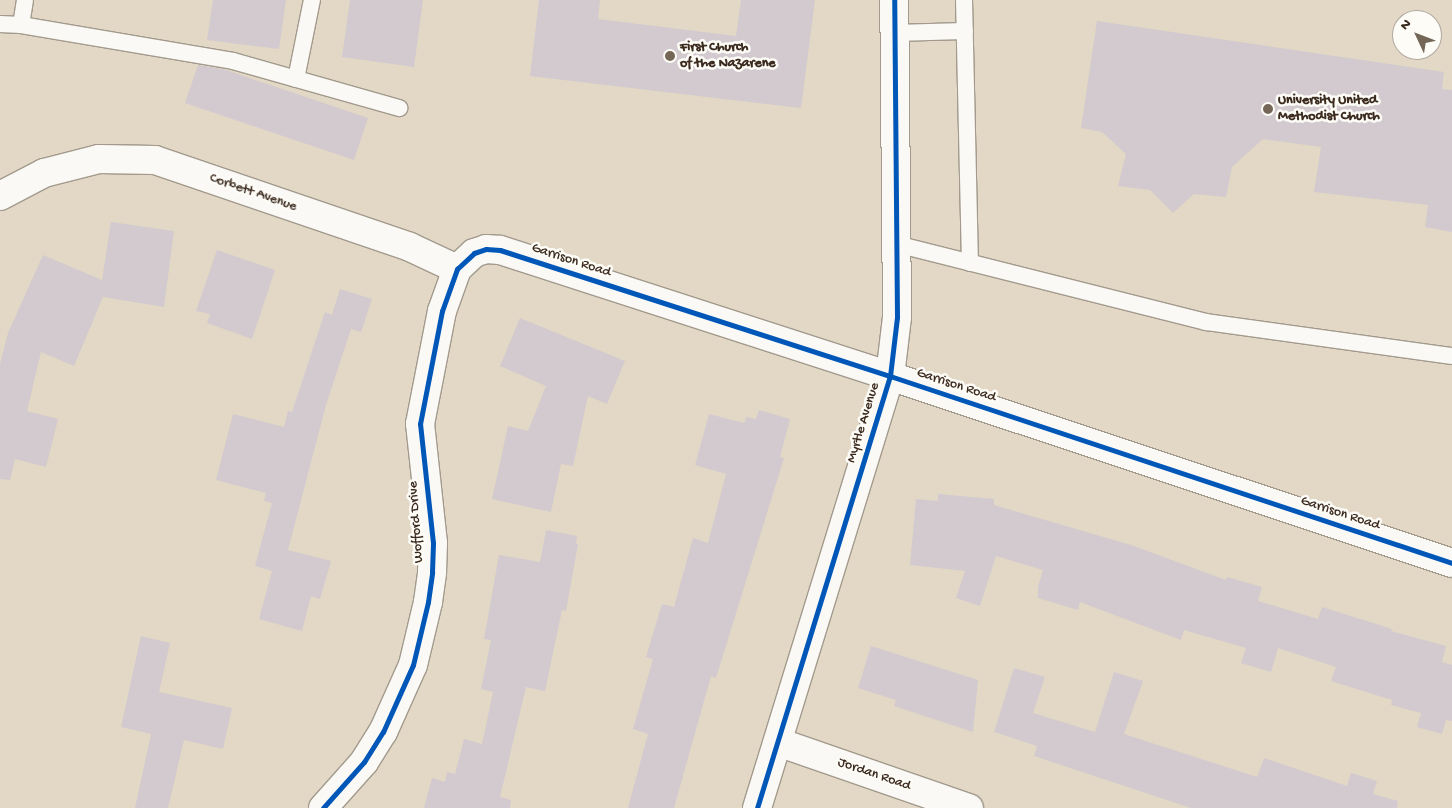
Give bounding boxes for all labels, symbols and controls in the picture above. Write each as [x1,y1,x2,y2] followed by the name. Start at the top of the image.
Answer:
[1392,10,1442,60] north arrow
[1397,16,1416,34] text: N
[680,40,776,72] place label: First Church of the Nazarene
[664,50,676,62] marker: First Church of the Nazarene
[1278,93,1380,125] place label: University United Methodist Church
[1262,103,1274,115] marker: University United Methodist Church
[207,170,299,216] street label: Corbett Avenue
[529,240,613,282] street label: Garrison Road
[914,365,998,407] street label: Garrison Road
[844,381,884,465] street label: Myrtle Avenue
[406,481,428,563] street label: Wofford Drive
[1298,493,1382,535] street label: Garrison Road
[835,755,913,795] street label: Jordan Road

